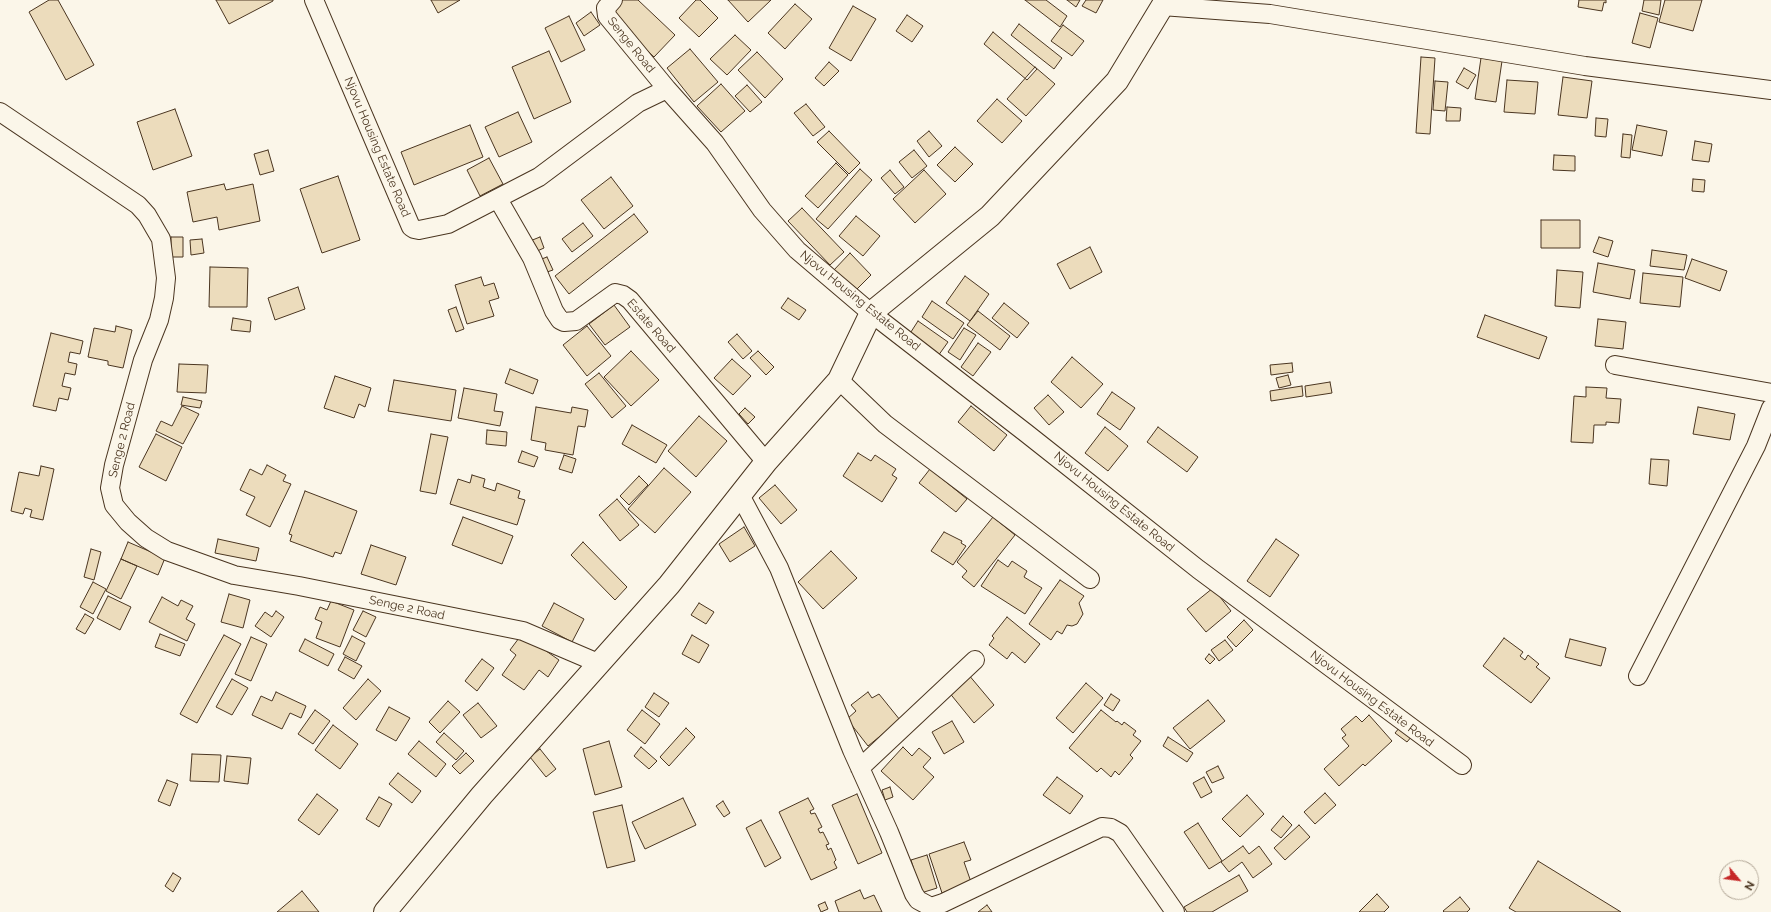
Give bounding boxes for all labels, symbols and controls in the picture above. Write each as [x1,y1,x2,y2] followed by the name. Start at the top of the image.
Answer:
[604,14,658,76] street label: Senge Road
[341,75,413,219] street label: Njovu Housing Estate Road
[797,248,923,354] street label: Njovu Housing Estate Road
[624,296,678,356] street label: Estate Road
[106,401,138,479] street label: Senge 2 Road
[1051,449,1177,555] street label: Njovu Housing Estate Road
[368,593,446,623] street label: Senge 2 Road
[1307,648,1437,750] street label: Njovu Housing Estate Road
[1719,860,1759,900] north arrow
[1741,879,1757,892] text: N

